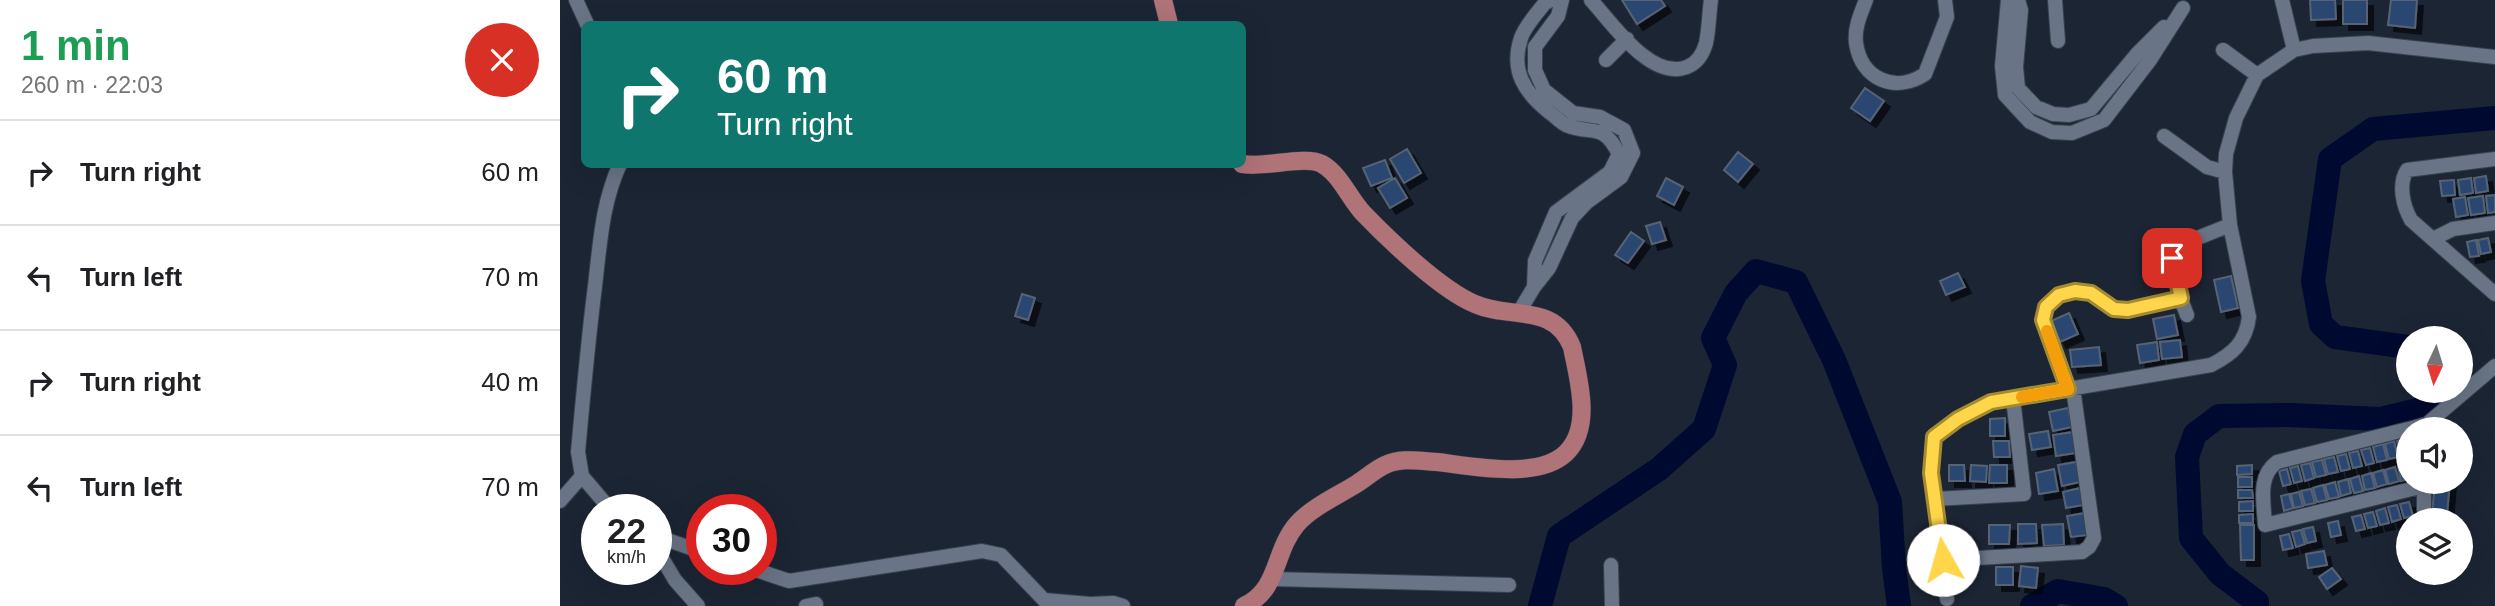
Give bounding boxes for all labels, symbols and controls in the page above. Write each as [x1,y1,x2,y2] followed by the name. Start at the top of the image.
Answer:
[21,22,131,69] text: 1 min
[465,23,539,97] button: close
[602,49,693,140] icon: right
[717,49,829,103] text: 60 m
[21,72,163,98] text: 260 m · 22:03
[717,106,853,142] text: Turn right
[21,154,59,192] icon: right
[80,157,201,187] text: Turn right
[481,157,539,187] text: 60 m
[2142,228,2202,288] pin
[2153,239,2191,277] icon: arrive
[21,259,59,297] icon: left
[80,262,182,292] text: Turn left
[481,262,539,292] text: 70 m
[2396,326,2473,402] north arrow
[2396,326,2473,585] map controls
[21,364,59,402] icon: right
[80,367,201,397] text: Turn right
[481,367,539,397] text: 40 m
[2396,417,2473,494] button: sound
[21,469,59,507] icon: left
[80,472,182,502] text: Turn left
[481,472,539,502] text: 70 m
[686,494,777,585] speed limit sign: 30
[2396,508,2473,585] button: layers
[607,511,646,550] text: 22
[1906,523,1980,597] position arrow
[607,547,646,567] text: km/h

